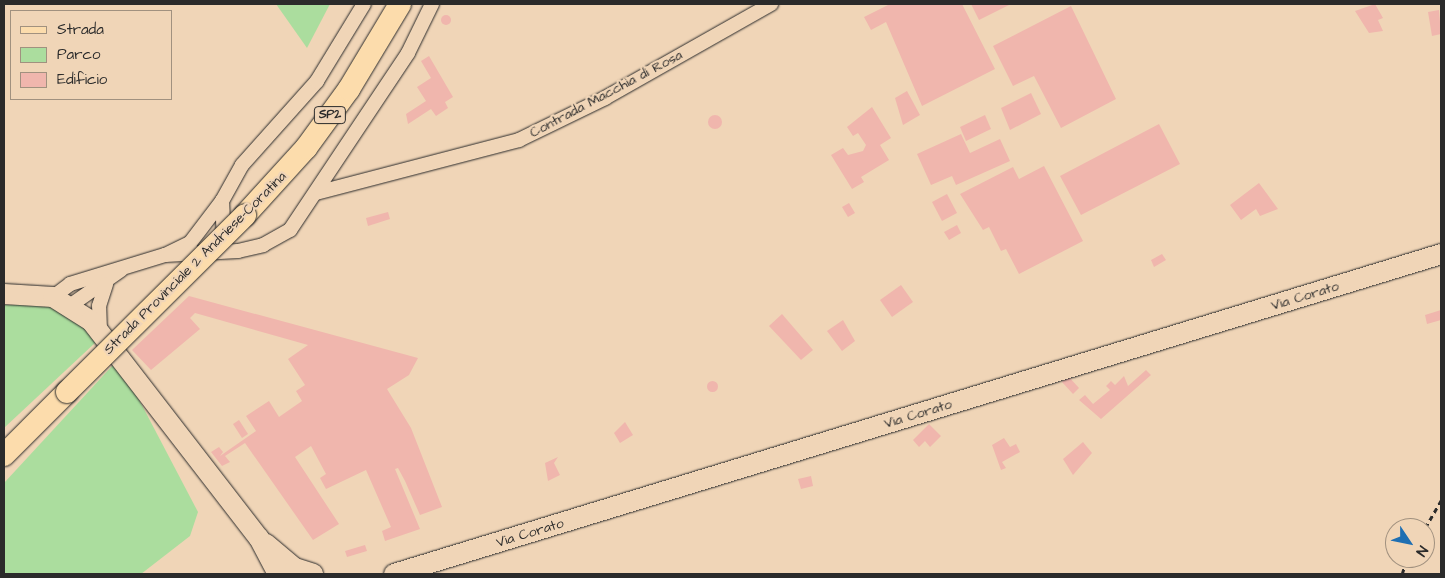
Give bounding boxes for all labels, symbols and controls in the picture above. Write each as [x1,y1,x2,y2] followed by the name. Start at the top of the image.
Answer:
[10,10,172,100] legend
[57,19,104,40] text: Strada
[57,44,100,65] text: Parco
[527,47,685,141] street label: Contrada Macchia di Rosa
[57,69,107,90] text: Edificio
[314,106,346,124] road number: SP2
[100,168,290,358] street label: Strada Provinciale 2 Andriese-Coratina
[1269,278,1341,314] street label: Via Corato
[882,396,954,432] street label: Via Corato
[494,515,566,551] street label: Via Corato
[1385,518,1435,568] north arrow
[1411,542,1432,560] text: N

